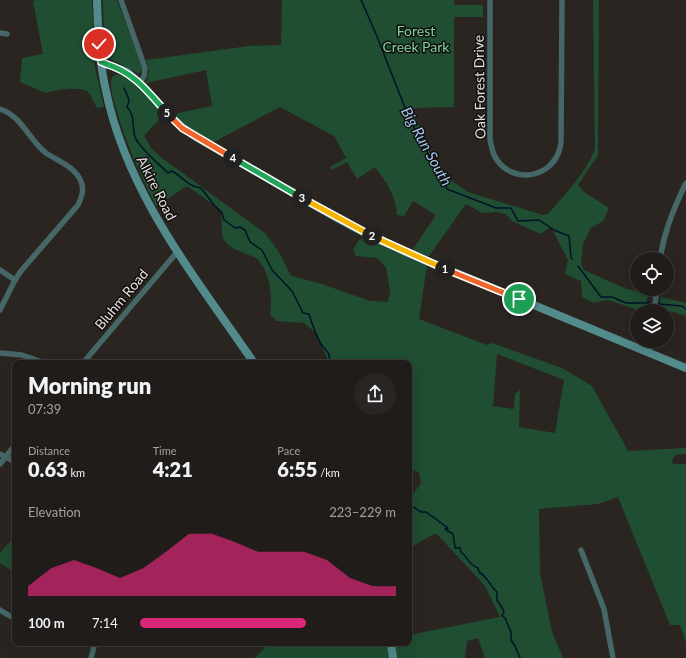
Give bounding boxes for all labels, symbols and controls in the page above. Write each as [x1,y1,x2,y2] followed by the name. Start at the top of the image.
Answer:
[383,22,450,55] park label: Forest Creek Park
[82,27,116,61] pin
[88,33,110,55] icon: check
[470,35,488,139] street label: Oak Forest Drive
[157,103,177,123] pin: 5
[398,103,456,189] water label: Big Run South
[164,106,170,119] text: 5
[223,148,243,168] pin: 4
[230,151,236,164] text: 4
[134,153,180,223] street label: Alkire Road
[292,188,312,208] pin: 3
[299,191,305,204] text: 3
[362,226,382,246] pin: 2
[369,229,375,242] text: 2
[630,252,674,348] map controls
[630,252,674,296] button: locate
[435,259,455,279] pin: 1
[442,262,448,275] text: 1
[91,265,151,333] street label: Bluhm Road
[502,282,536,316] pin
[508,288,530,310] icon: arrive
[630,304,674,348] button: layers
[28,372,151,399] text: Morning run
[354,373,396,415] button: share
[28,401,61,417] text: 07:39
[28,444,70,457] text: Distance
[153,444,177,457] text: Time
[277,444,300,457] text: Pace
[28,457,68,481] text: 0.63
[153,457,193,481] text: 4:21
[277,457,317,481] text: 6:55
[68,466,85,479] text: km
[317,466,340,479] text: /km
[28,504,81,520] text: Elevation
[329,504,396,520] text: 223–229 m
[28,615,65,631] text: 100 m
[92,615,118,631] text: 7:14

